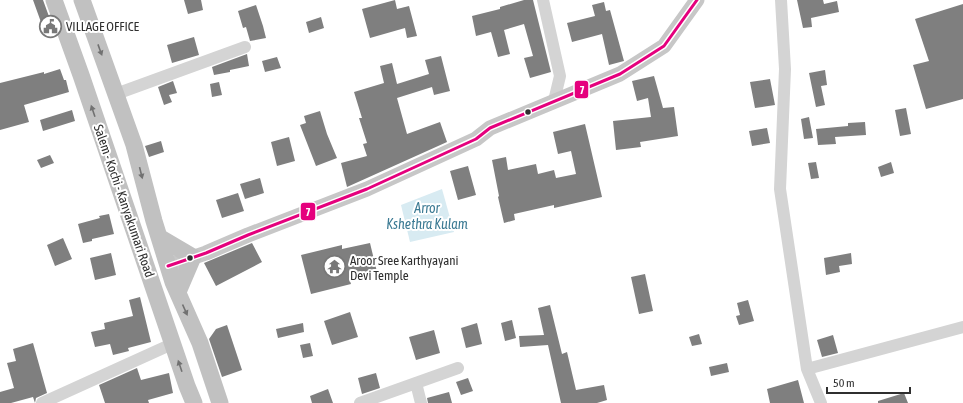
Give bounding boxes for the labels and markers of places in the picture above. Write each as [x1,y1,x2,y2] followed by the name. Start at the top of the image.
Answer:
[37,13,63,39] public building icon: VILLAGE OFFICE
[66,19,140,34] place label: VILLAGE OFFICE
[523,107,533,117] unlabelled marker
[185,253,195,263] unlabelled marker
[350,253,459,283] place label: Aroor Sree Karthyayani Devi Temple
[322,254,348,280] temple icon: Aroor Sree Karthyayani Devi Temple

